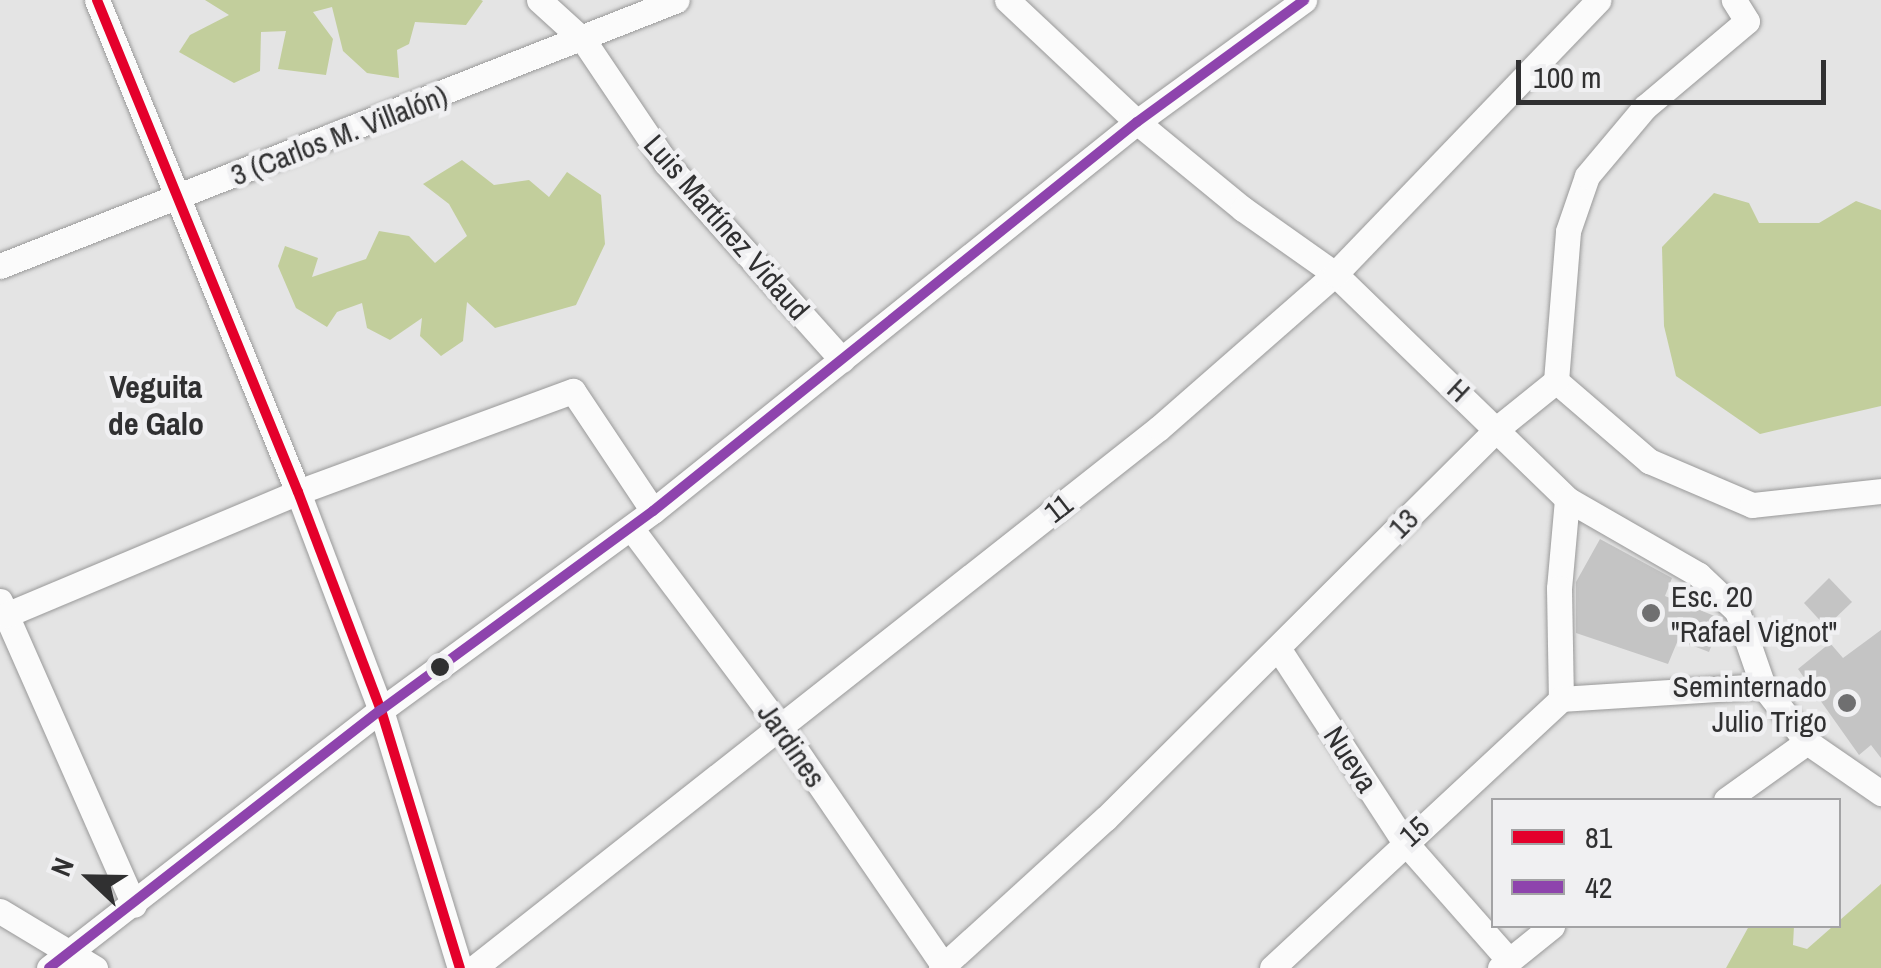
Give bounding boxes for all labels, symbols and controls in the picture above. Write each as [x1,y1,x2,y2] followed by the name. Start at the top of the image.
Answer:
[1521,40,1831,102] scale bar
[1533,57,1601,97] text: 100 m
[226,77,452,193] street label: 3 (Carlos M. Villalón)
[637,127,817,327] street label: Luis Martínez Vidaud
[108,369,204,444] district label: Veguita de Galo
[1440,371,1478,409] street label: H
[1037,486,1079,530] street label: 11
[1381,501,1425,545] street label: 13
[1671,578,1837,648] place label: Esc. 20 "Rafael Vignot"
[1640,602,1662,624] marker: Esc. 20 "Rafael Vignot"
[430,657,450,677] unlabelled marker
[1672,668,1827,738] place label: Seminternado Julio Trigo
[1836,692,1858,714] marker: Seminternado Julio Trigo
[750,696,834,794] street label: Jardines
[1317,719,1385,799] street label: Nueva
[1491,798,1841,928] legend
[1392,808,1436,854] street label: 15
[1585,817,1612,857] text: 81
[40,828,140,928] north arrow
[41,852,83,882] text: N
[1585,867,1612,907] text: 42

